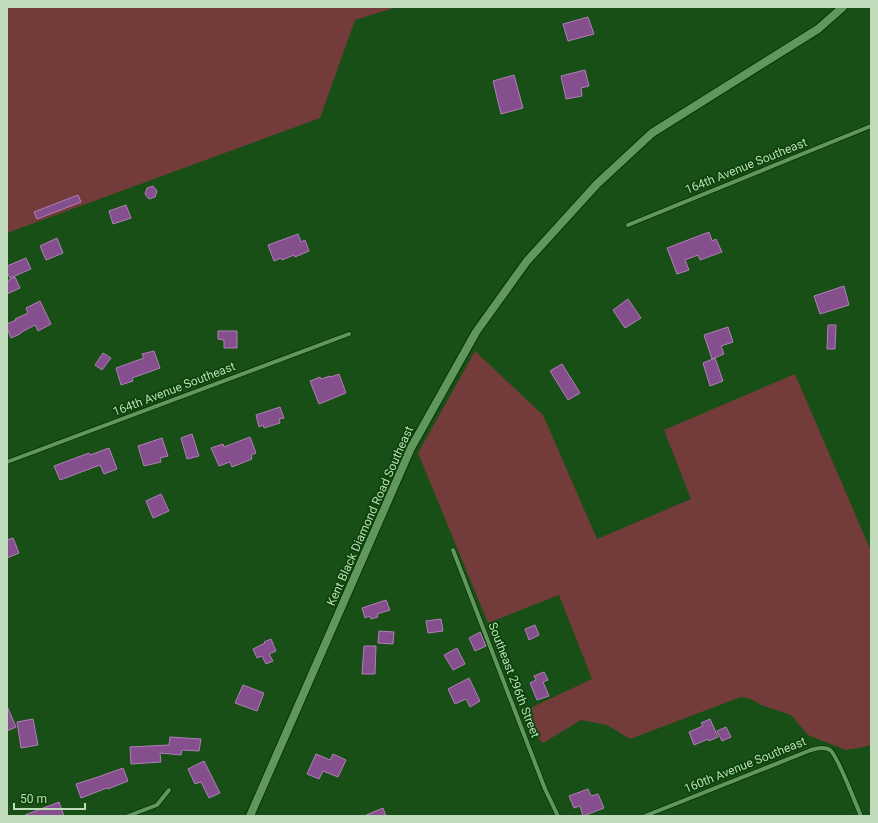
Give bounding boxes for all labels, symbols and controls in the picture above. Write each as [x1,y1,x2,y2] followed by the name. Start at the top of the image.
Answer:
[683,135,809,197] street label: 164th Avenue Southeast
[111,359,237,419] street label: 164th Avenue Southeast
[324,424,416,608] street label: Kent Black Diamond Road Southeast
[486,620,543,740] street label: Southeast 296th Street
[682,734,808,796] street label: 160th Avenue Southeast
[14,785,85,811] scale bar
[20,792,47,806] text: 50 m

